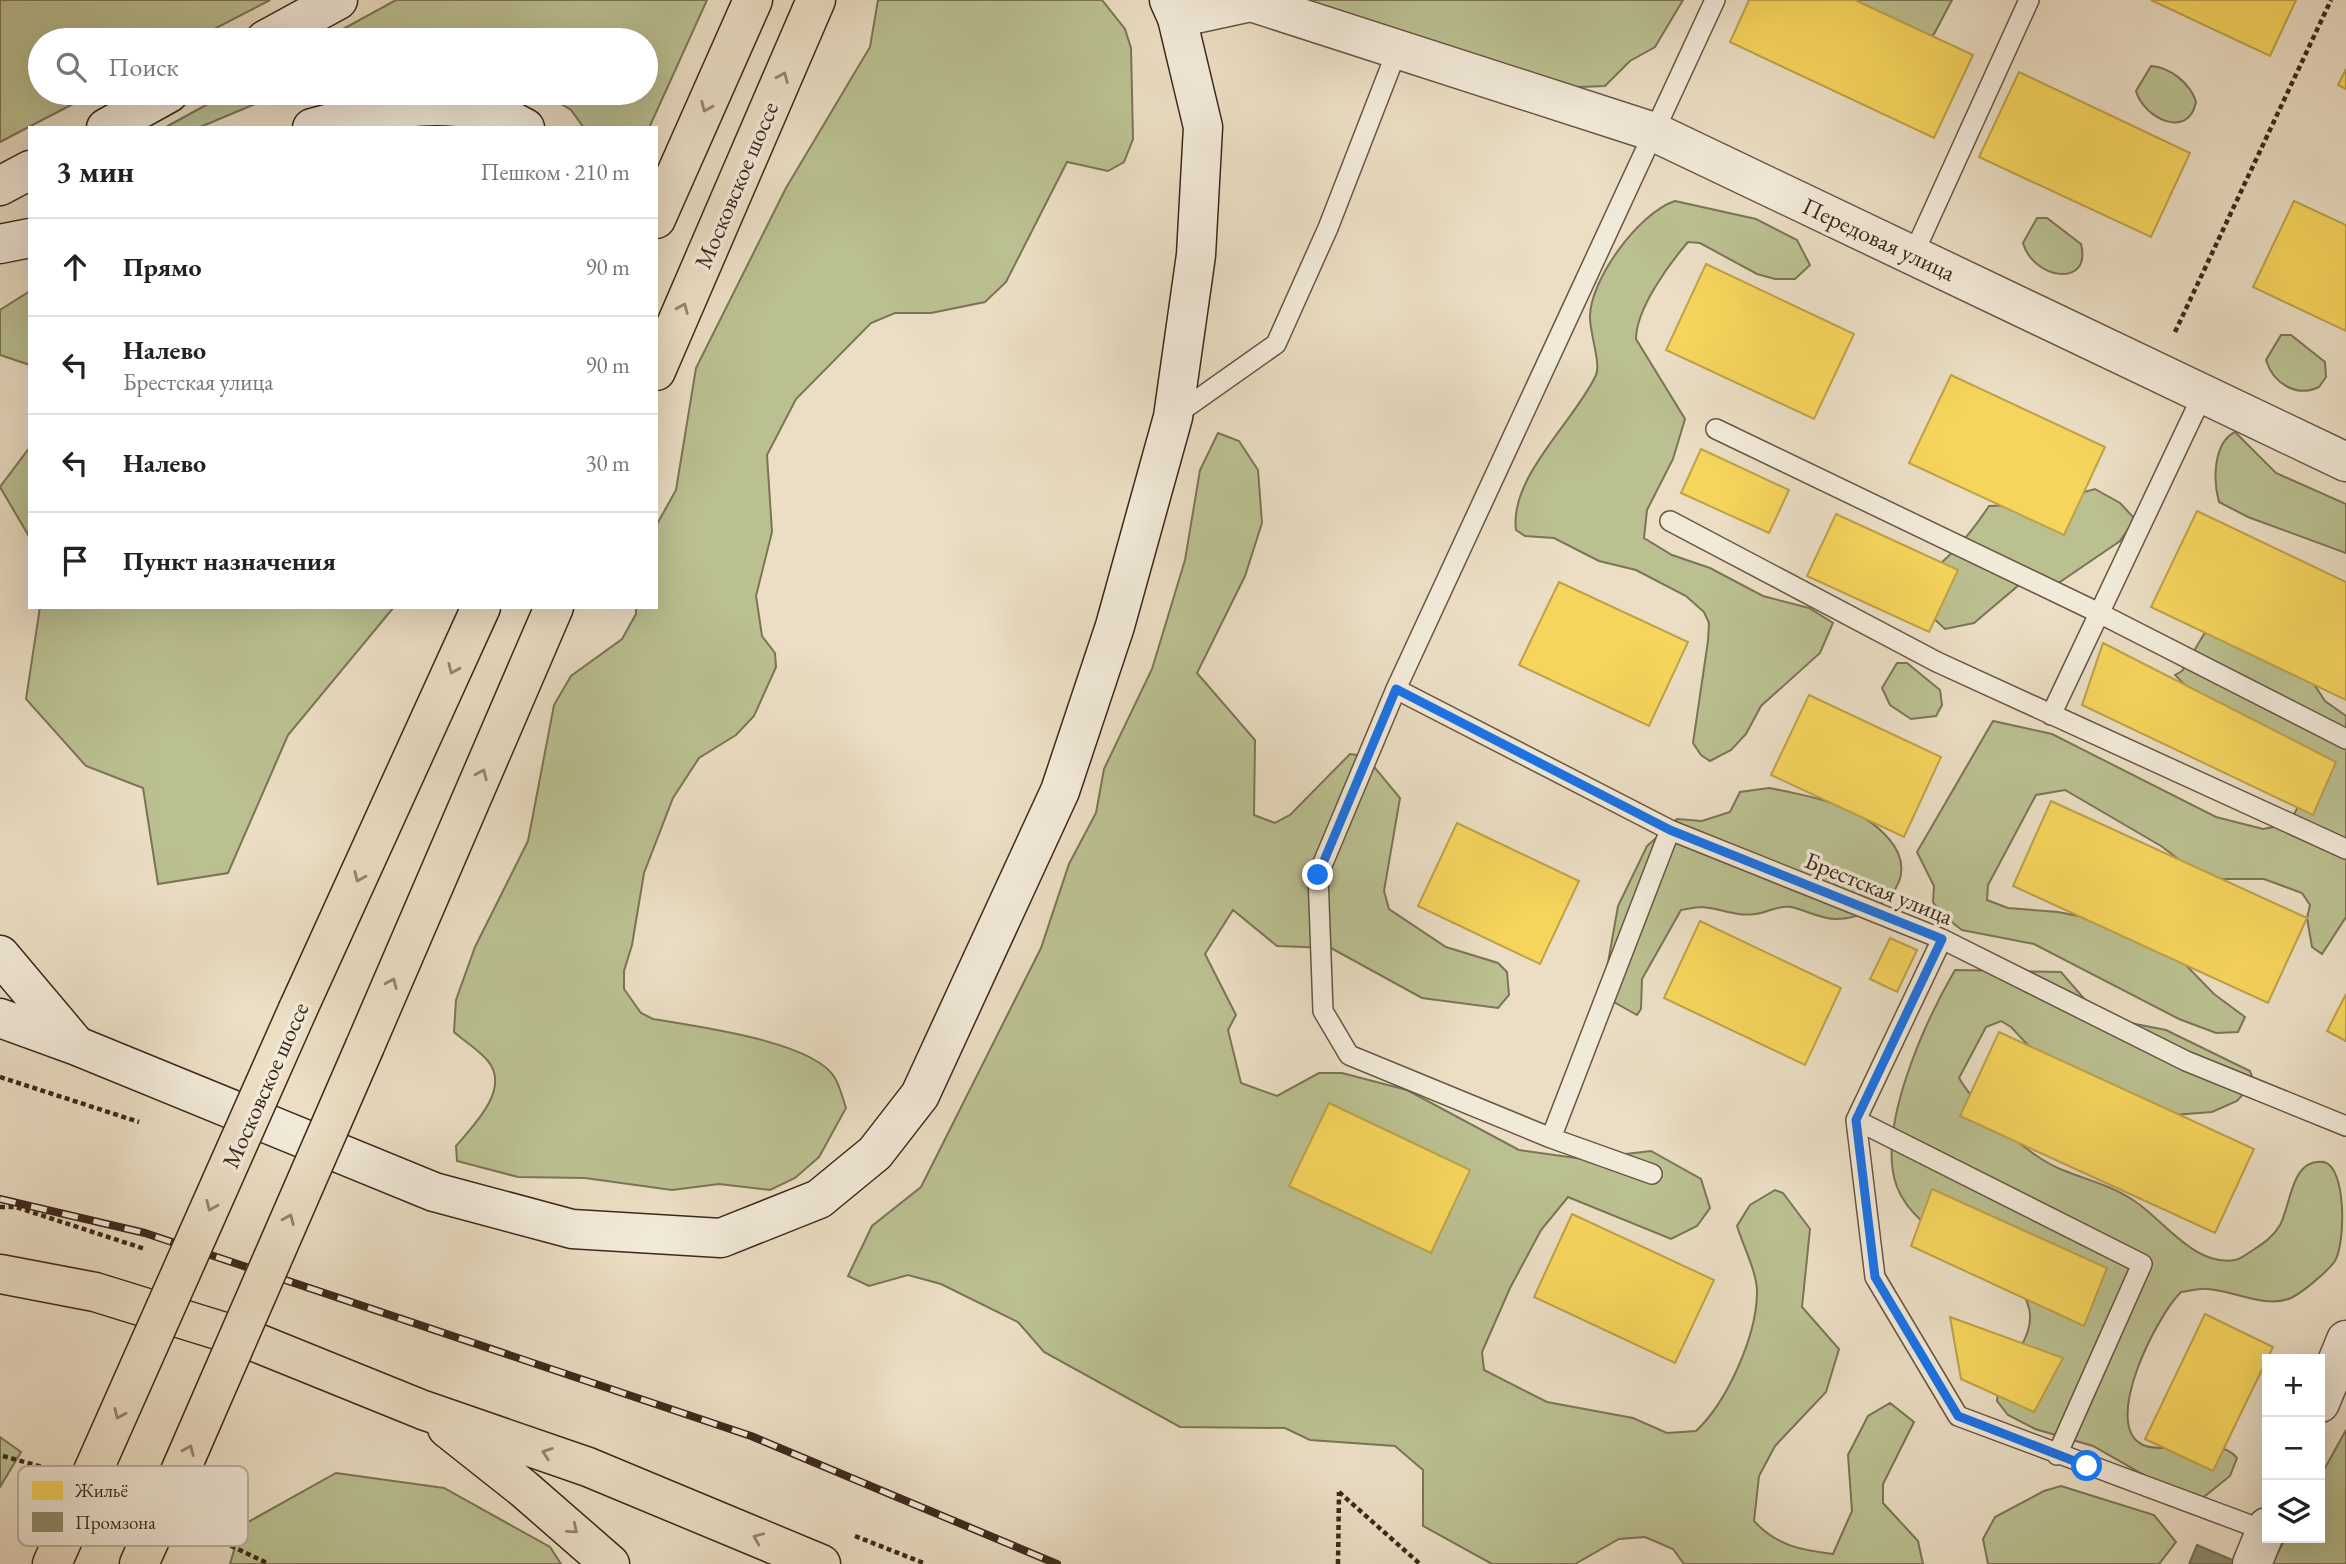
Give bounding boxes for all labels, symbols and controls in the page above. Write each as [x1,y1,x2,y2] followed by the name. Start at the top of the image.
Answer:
[28,28,658,105] search box
[52,48,90,86] icon: search
[108,50,179,84] text: Поиск
[775,72,789,84] one-way arrow
[687,97,785,273] street label: Московское шоссе
[700,100,714,113] one-way arrow
[56,152,134,191] text: 3 мин
[481,157,630,187] text: Пешком · 210 m
[1798,190,1961,288] street label: Передовая улица
[56,248,94,286] icon: ahead
[123,250,202,284] text: Прямо
[585,252,630,282] text: 90 m
[675,303,689,315] one-way arrow
[123,333,206,367] text: Налево
[56,346,94,384] icon: left
[585,350,630,380] text: 90 m
[123,367,273,397] text: Брестская улица
[56,444,94,482] icon: left
[123,446,206,480] text: Налево
[585,448,630,478] text: 30 m
[56,542,94,580] icon: arrive
[123,544,336,578] text: Пункт назначения
[447,662,461,675] one-way arrow
[474,769,488,781] one-way arrow
[1800,844,1958,932] street label: Брестская улица
[1302,859,1333,890] route end
[353,869,367,882] one-way arrow
[384,978,398,990] one-way arrow
[215,997,315,1173] street label: Московское шоссе
[205,1199,219,1211] one-way arrow
[281,1214,295,1226] one-way arrow
[2262,1354,2325,1543] map controls
[2262,1354,2325,1417] button: +
[113,1407,127,1419] one-way arrow
[2262,1417,2325,1480] button: −
[181,1445,195,1457] one-way arrow
[541,1447,553,1461] one-way arrow
[2071,1450,2102,1481] route start
[18,1466,248,1546] legend
[74,1478,128,1503] text: Жильё
[2262,1480,2325,1543] button: layers
[75,1510,156,1535] text: Промзона
[564,1521,577,1533] one-way arrow
[752,1532,764,1546] one-way arrow

